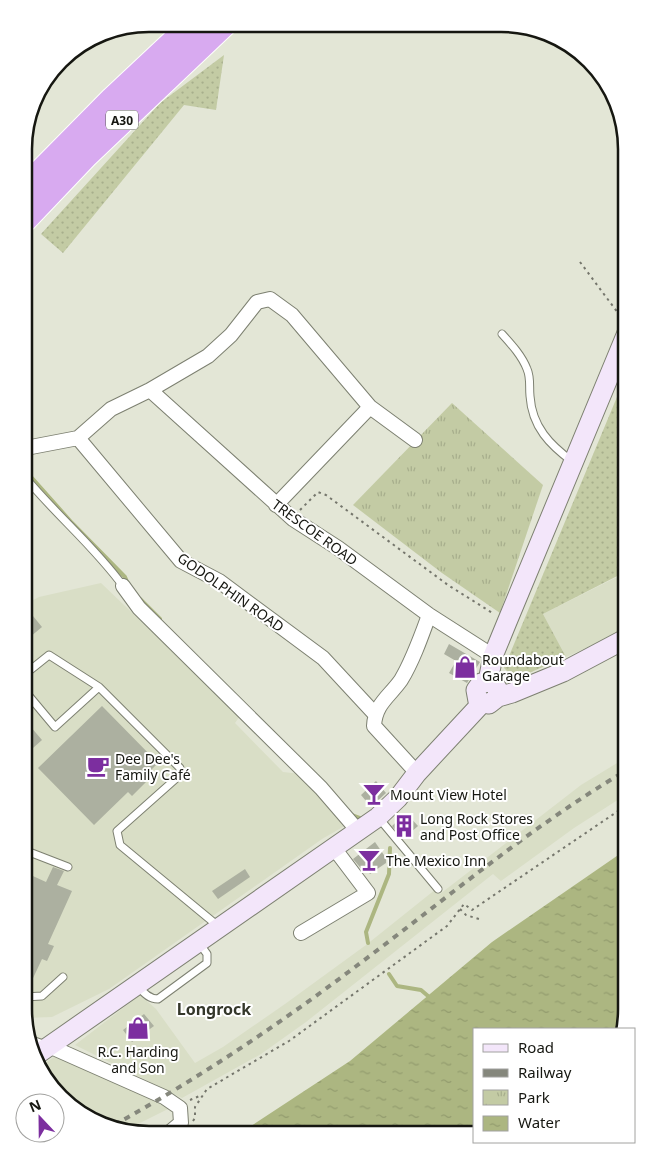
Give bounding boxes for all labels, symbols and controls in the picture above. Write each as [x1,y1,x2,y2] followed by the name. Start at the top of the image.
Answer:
[106,110,138,130] road number: A30
[268,495,362,569] street label: TRESCOE ROAD
[174,548,288,636] street label: GODOLPHIN ROAD
[482,650,564,685] place label: Roundabout Garage
[452,654,478,680] shop icon: Roundabout Garage
[115,749,191,784] place label: Dee Dee's Family Café
[85,753,111,779] cafe icon: Dee Dee's Family Café
[361,781,387,807] bar icon: Mount View Hotel
[390,785,507,804] place label: Mount View Hotel
[420,809,533,844] place label: Long Rock Stores and Post Office
[391,813,417,839] building icon: Long Rock Stores and Post Office
[356,847,382,873] bar icon: The Mexico Inn
[386,851,486,870] place label: The Mexico Inn
[177,998,251,1020] district label: Longrock
[125,1015,151,1041] shop icon: R.C. Harding and Son
[473,1028,636,1143] legend
[518,1037,554,1057] text: Road
[97,1042,179,1077] place label: R.C. Harding and Son
[518,1062,572,1082] text: Railway
[518,1087,550,1107] text: Park
[15,1093,65,1143] north arrow
[26,1095,44,1116] text: N
[518,1112,560,1132] text: Water

